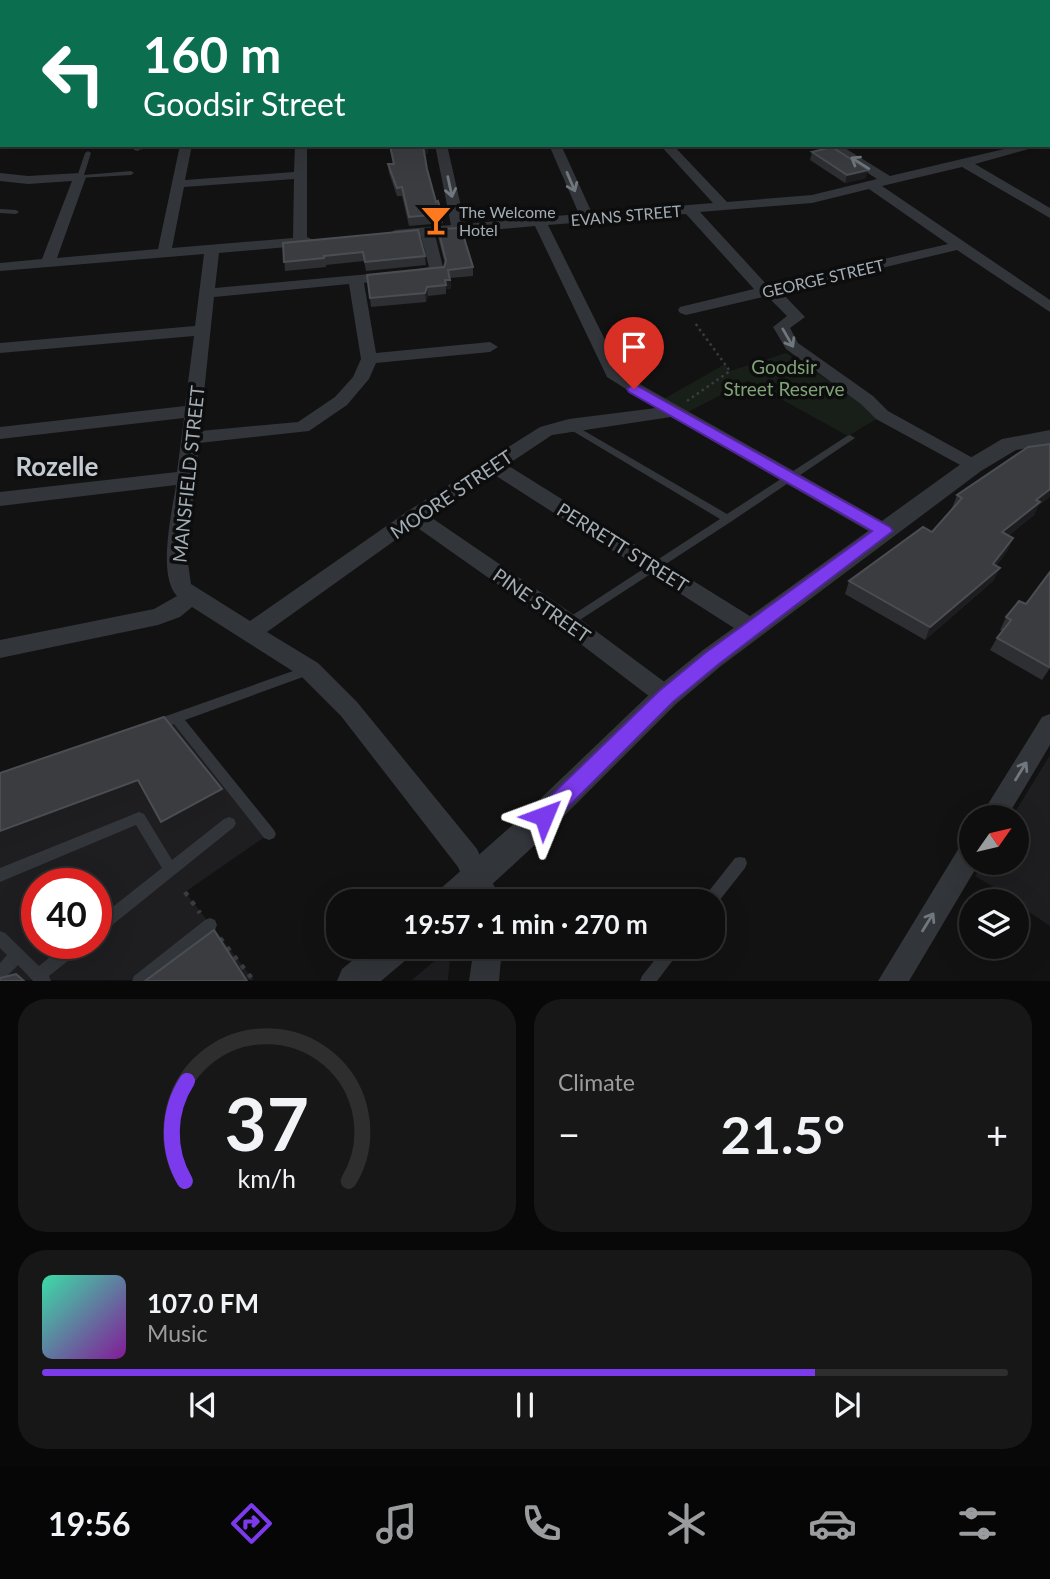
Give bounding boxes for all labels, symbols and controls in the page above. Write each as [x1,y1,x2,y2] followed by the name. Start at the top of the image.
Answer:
[143,25,281,83] text: 160 m
[28,28,119,119] icon: left
[143,84,345,123] text: Goodsir Street
[851,156,870,171] one-way arrow
[565,171,578,192] one-way arrow
[444,175,458,198] one-way arrow
[570,201,683,229] street label: EVANS STREET
[459,202,556,239] place label: The Welcome Hotel
[419,203,453,237] bar icon: The Welcome Hotel
[760,255,886,301] street label: GEORGE STREET
[604,317,664,389] pin
[781,327,795,347] one-way arrow
[615,328,653,366] icon: arrive
[724,355,844,400] park label: Goodsir Street Reserve
[167,384,209,564] street label: MANSFIELD STREET
[386,445,516,543] street label: MOORE STREET
[16,450,99,482] district label: Rozelle
[553,497,693,597] street label: PERRETT STREET
[489,563,595,647] street label: PINE STREET
[1015,761,1029,781] one-way arrow
[507,779,581,853] position arrow
[959,805,1029,875] north arrow
[959,805,1029,959] map controls
[21,868,112,959] speed limit sign: 40
[959,889,1029,959] button: layers
[403,908,648,940] text: 19:57 · 1 min · 270 m
[922,913,936,933] one-way arrow
[558,1068,635,1096] text: Climate
[225,1080,309,1168] text: 37
[721,1103,845,1165] text: 21.5°
[558,1111,580,1157] text: −
[986,1111,1008,1157] text: +
[238,1163,296,1193] text: km/h
[147,1287,259,1319] text: 107.0 FM
[147,1319,207,1347] text: Music
[184,1386,222,1424] icon: previous
[506,1386,544,1424] icon: pause
[828,1386,866,1424] icon: next
[227,1499,276,1548] icon: directions
[372,1499,421,1548] icon: music
[517,1499,566,1548] icon: phone
[662,1499,711,1548] icon: climate
[808,1499,857,1548] icon: car
[953,1499,1002,1548] icon: filters
[48,1504,131,1543] text: 19:56

